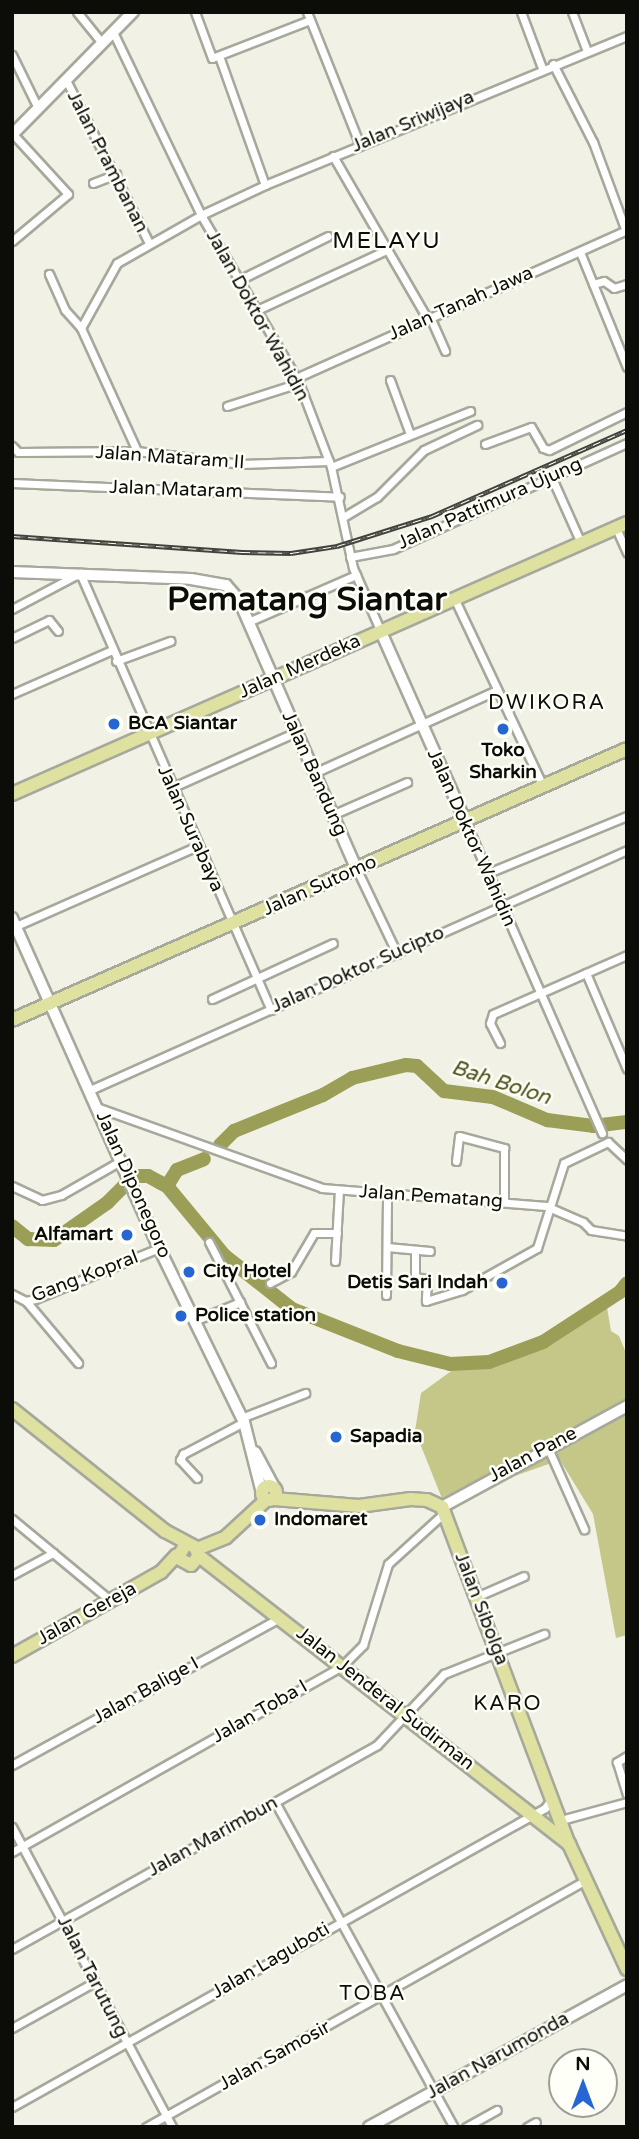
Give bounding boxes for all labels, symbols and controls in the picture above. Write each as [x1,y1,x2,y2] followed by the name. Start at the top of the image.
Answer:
[348,86,478,158] street label: Jalan Sriwijaya
[61,87,153,237] street label: Jalan Prambanan
[201,227,313,405] street label: Jalan Doktor Wahidin
[333,227,441,255] district label: MELAYU
[385,262,537,346] street label: Jalan Tanah Jawa
[95,441,245,475] street label: Jalan Mataram II
[394,453,586,555] street label: Jalan Pattimura Ujung
[109,476,243,504] street label: Jalan Mataram
[167,580,447,620] district label: Pematang Siantar
[236,630,364,704] street label: Jalan Merdeka
[489,690,605,716] district label: DWIKORA
[276,708,352,840] street label: Jalan Bandung
[128,713,237,735] place label: BCA Siantar
[106,716,122,732] marker: BCA Siantar
[495,721,511,737] marker: Toko Sharkin
[469,740,537,784] place label: Toko Sharkin
[422,746,520,930] street label: Jalan Doktor Wahidin
[152,762,228,896] street label: Jalan Surabaya
[260,851,380,921] street label: Jalan Sutomo
[268,922,448,1018] street label: Jalan Doktor Sucipto
[448,1055,554,1111] water label: Bah Bolon
[90,1108,176,1262] street label: Jalan Diponegoro
[358,1181,504,1213] street label: Jalan Pematang
[34,1224,113,1246] place label: Alfamart
[119,1227,135,1243] marker: Alfamart
[28,1246,142,1308] street label: Gang Kopral
[203,1261,291,1283] place label: City Hotel
[181,1264,197,1280] marker: City Hotel
[347,1272,488,1294] place label: Detis Sari Indah
[494,1275,510,1291] marker: Detis Sari Indah
[195,1305,316,1327] place label: Police station
[173,1308,189,1324] marker: Police station
[485,1422,581,1488] street label: Jalan Pane
[350,1426,422,1448] place label: Sapadia
[328,1429,344,1445] marker: Sapadia
[274,1509,367,1531] place label: Indomaret
[252,1512,268,1528] marker: Indomaret
[449,1550,513,1668] street label: Jalan Sibolga
[33,1577,141,1651] street label: Jalan Gereja
[291,1622,479,1776] street label: Jalan Jenderal Sudirman
[89,1652,203,1730] street label: Jalan Balige I
[208,1676,312,1748] street label: Jalan Toba I
[474,1691,542,1717] district label: KARO
[144,1792,282,1882] street label: Jalan Marimbun
[52,1912,132,2042] street label: Jalan Tarutung
[208,1918,334,2004] street label: Jalan Laguboti
[340,1981,406,2007] district label: TOBA
[423,2007,573,2105] street label: Jalan Narumonda
[215,2016,335,2096] street label: Jalan Samosir
[548,2048,618,2118] north arrow
[575,2053,591,2075] text: N

